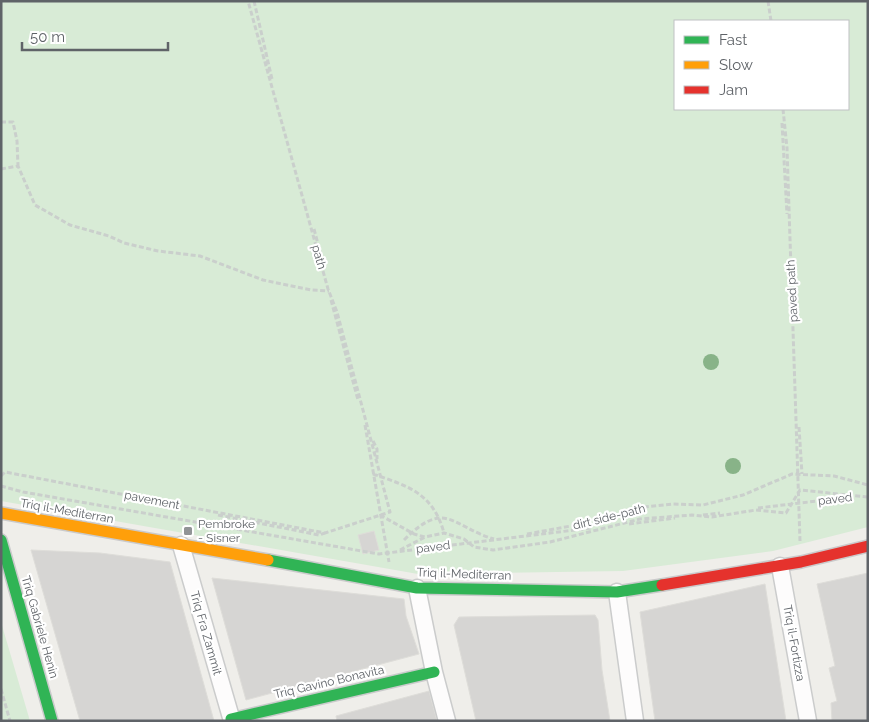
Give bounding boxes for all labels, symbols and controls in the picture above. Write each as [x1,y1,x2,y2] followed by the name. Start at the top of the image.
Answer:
[22,20,169,52] scale bar
[674,20,849,110] legend
[30,28,65,46] text: 50 m
[719,31,747,49] text: Fast
[719,56,753,74] text: Slow
[719,81,748,99] text: Jam
[309,243,329,271] street label: path
[783,259,801,323] street label: paved path
[123,488,181,512] street label: pavement
[817,490,853,508] street label: paved
[19,496,115,526] street label: Triq il-Mediterran
[571,501,647,533] street label: dirt side-path
[198,517,255,545] place label: Pembroke - Sisner
[182,525,194,537] marker: Pembroke - Sisner
[415,538,451,556] street label: paved
[416,565,512,583] street label: Triq il-Mediterran
[19,574,61,680] street label: Triq Gabriele Henin
[187,589,225,677] street label: Triq Fra Zammit
[780,604,808,682] street label: Triq il-Fortizza
[273,662,385,702] street label: Triq Gavino Bonavita

